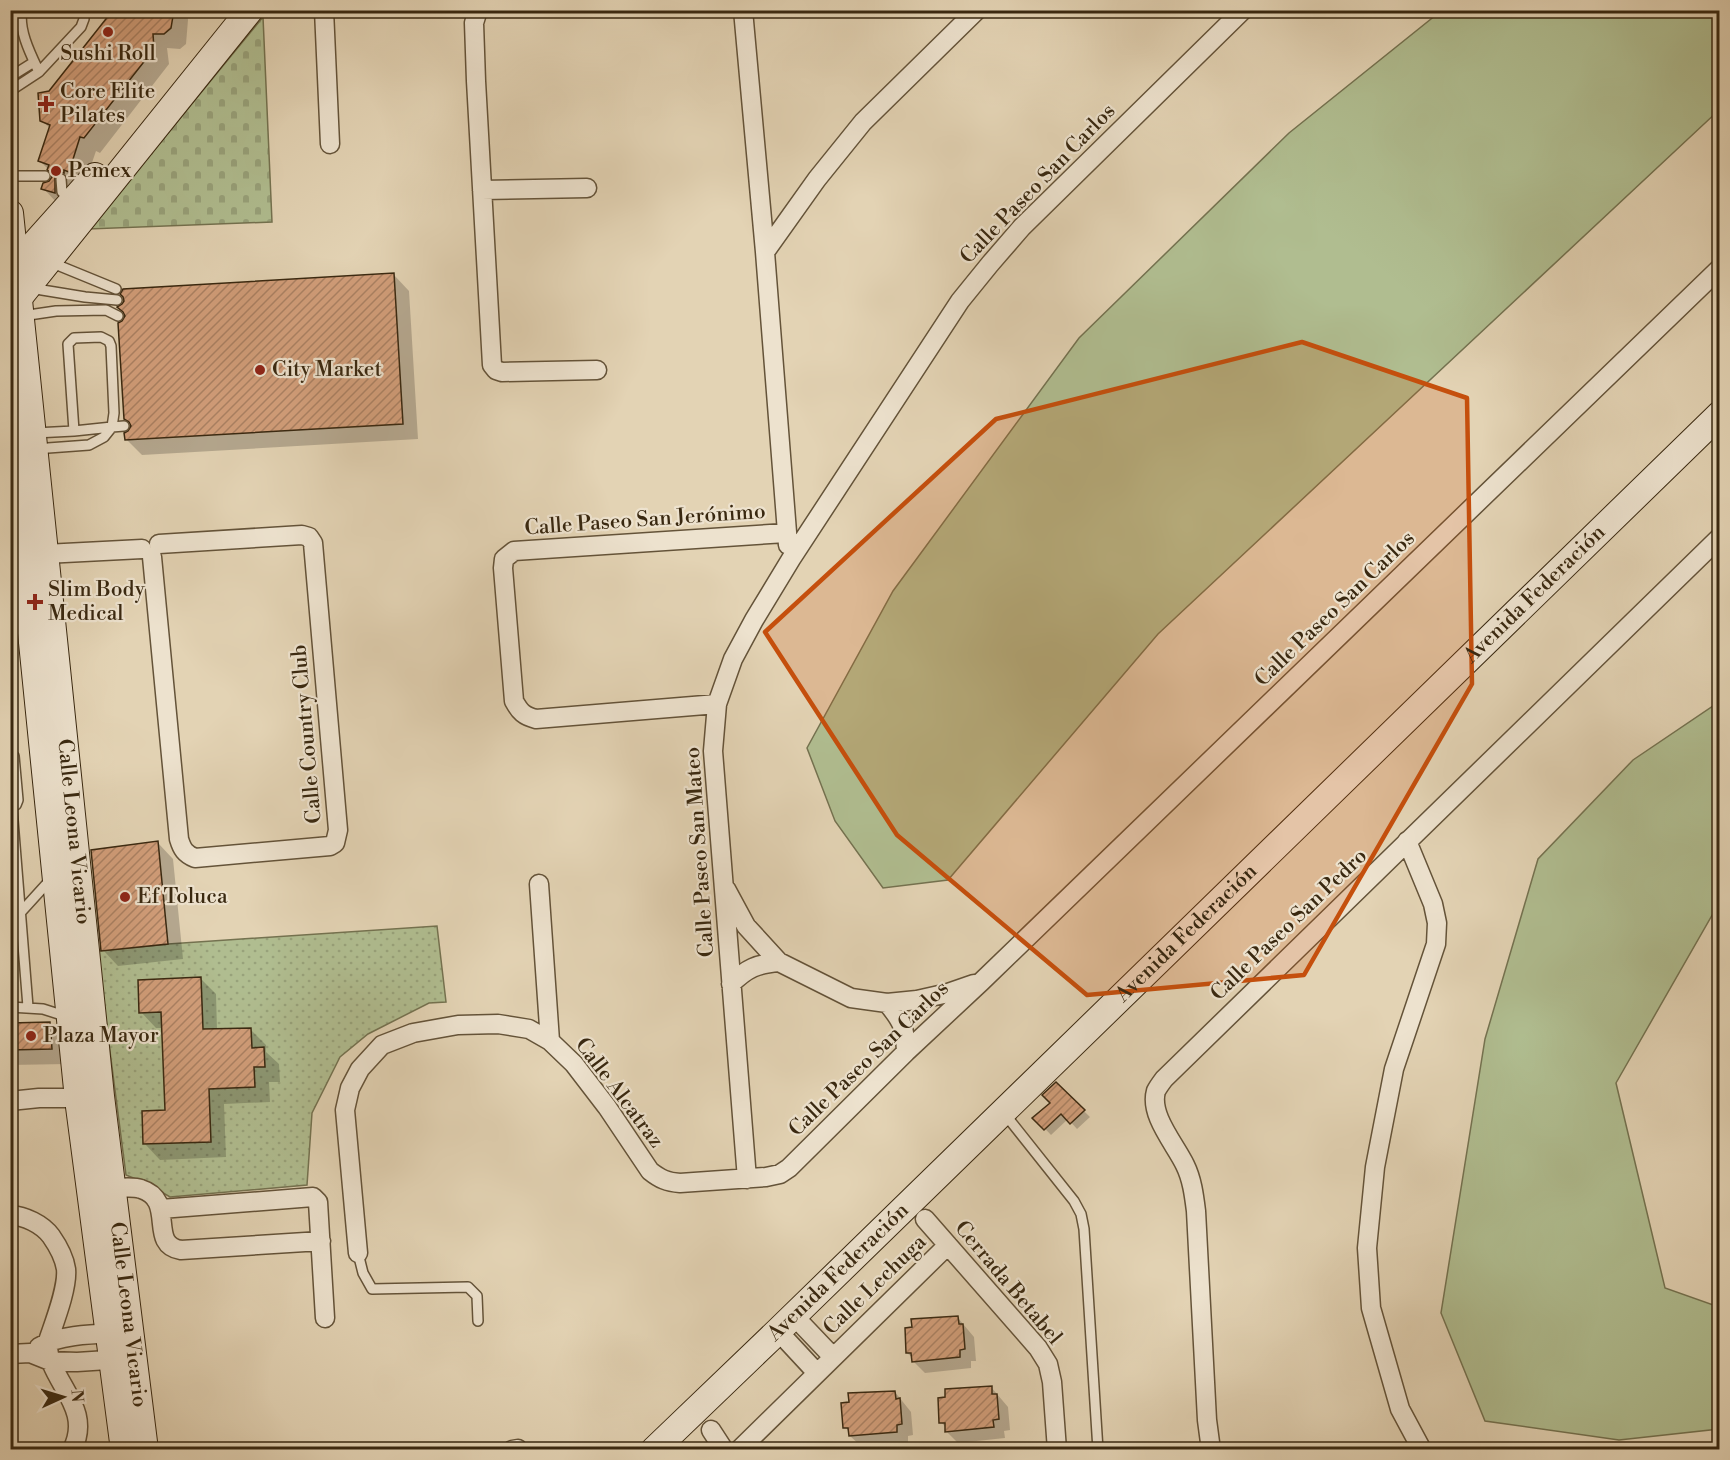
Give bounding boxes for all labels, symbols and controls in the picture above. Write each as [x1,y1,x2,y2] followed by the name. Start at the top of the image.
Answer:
[101,25,115,39] marker: Sushi Roll
[60,41,156,67] place label: Sushi Roll
[60,79,155,129] place label: Core Elite Pilates
[37,95,55,113] marker: Core Elite Pilates
[955,98,1121,270] street label: Calle Paseo San Carlos
[68,158,132,184] place label: Pemex
[49,164,63,178] marker: Pemex
[272,357,382,383] place label: City Market
[253,363,267,377] marker: City Market
[524,499,766,541] street label: Calle Paseo San Jerónimo
[1458,519,1611,670] street label: Avenida Federación
[1249,526,1421,692] street label: Calle Paseo San Carlos
[48,577,146,627] place label: Slim Body Medical
[26,593,44,611] marker: Slim Body Medical
[286,643,328,825] street label: Calle Country Club
[51,738,96,926] street label: Calle Leona Vicario
[680,746,720,958] street label: Calle Paseo San Mateo
[1205,843,1373,1007] street label: Calle Paseo San Pedro
[1110,858,1263,1009] street label: Avenida Federación
[137,884,228,910] place label: Ef Toluca
[118,890,132,904] marker: Ef Toluca
[783,976,955,1142] street label: Calle Paseo San Carlos
[43,1023,159,1049] place label: Plaza Mayor
[24,1029,38,1043] marker: Plaza Mayor
[569,1033,669,1153] street label: Calle Alcatraz
[761,1197,915,1348] street label: Avenida Federación
[949,1216,1067,1350] street label: Cerrada Betabel
[104,1220,153,1409] street label: Calle Leona Vicario
[818,1229,932,1341] street label: Calle Lechuga
[33,1367,93,1427] north arrow
[67,1389,87,1403] text: N

